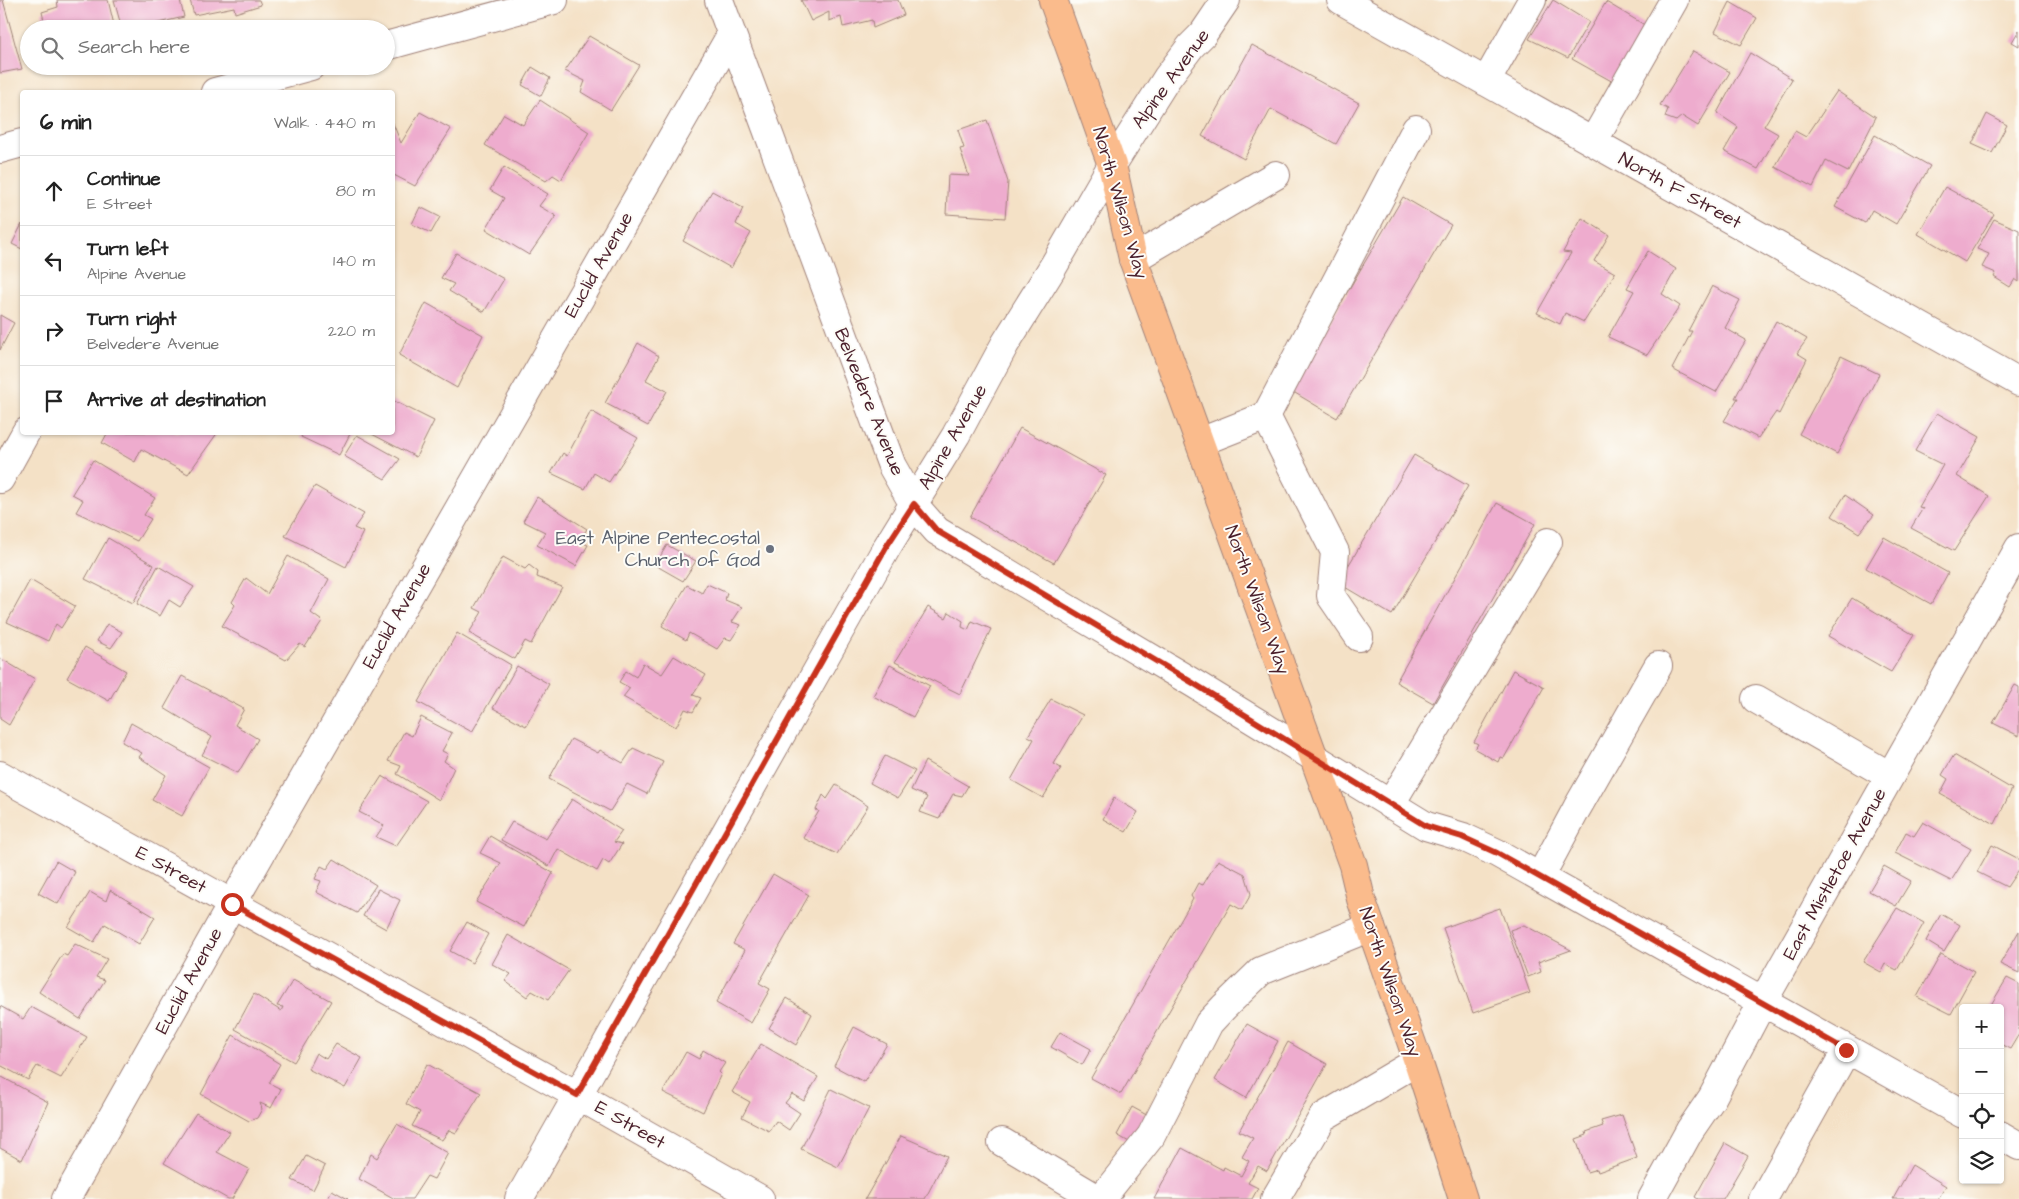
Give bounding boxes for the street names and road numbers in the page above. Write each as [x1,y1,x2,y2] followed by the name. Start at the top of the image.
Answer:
[1125,23,1217,135] street label: Alpine Avenue
[1084,124,1155,283] street label: North Wilson Way
[1613,146,1747,236] street label: North F Street
[558,207,640,323] street label: Euclid Avenue
[827,324,911,480] street label: Belvedere Avenue
[912,379,994,495] street label: Alpine Avenue
[1217,522,1297,679] street label: North Wilson Way
[356,558,438,674] street label: Euclid Avenue
[1776,783,1894,965] street label: East Mistletoe Avenue
[131,839,212,901] street label: E Street
[1351,903,1428,1061] street label: North Wilson Way
[149,923,229,1039] street label: Euclid Avenue
[590,1094,671,1156] street label: E Street

